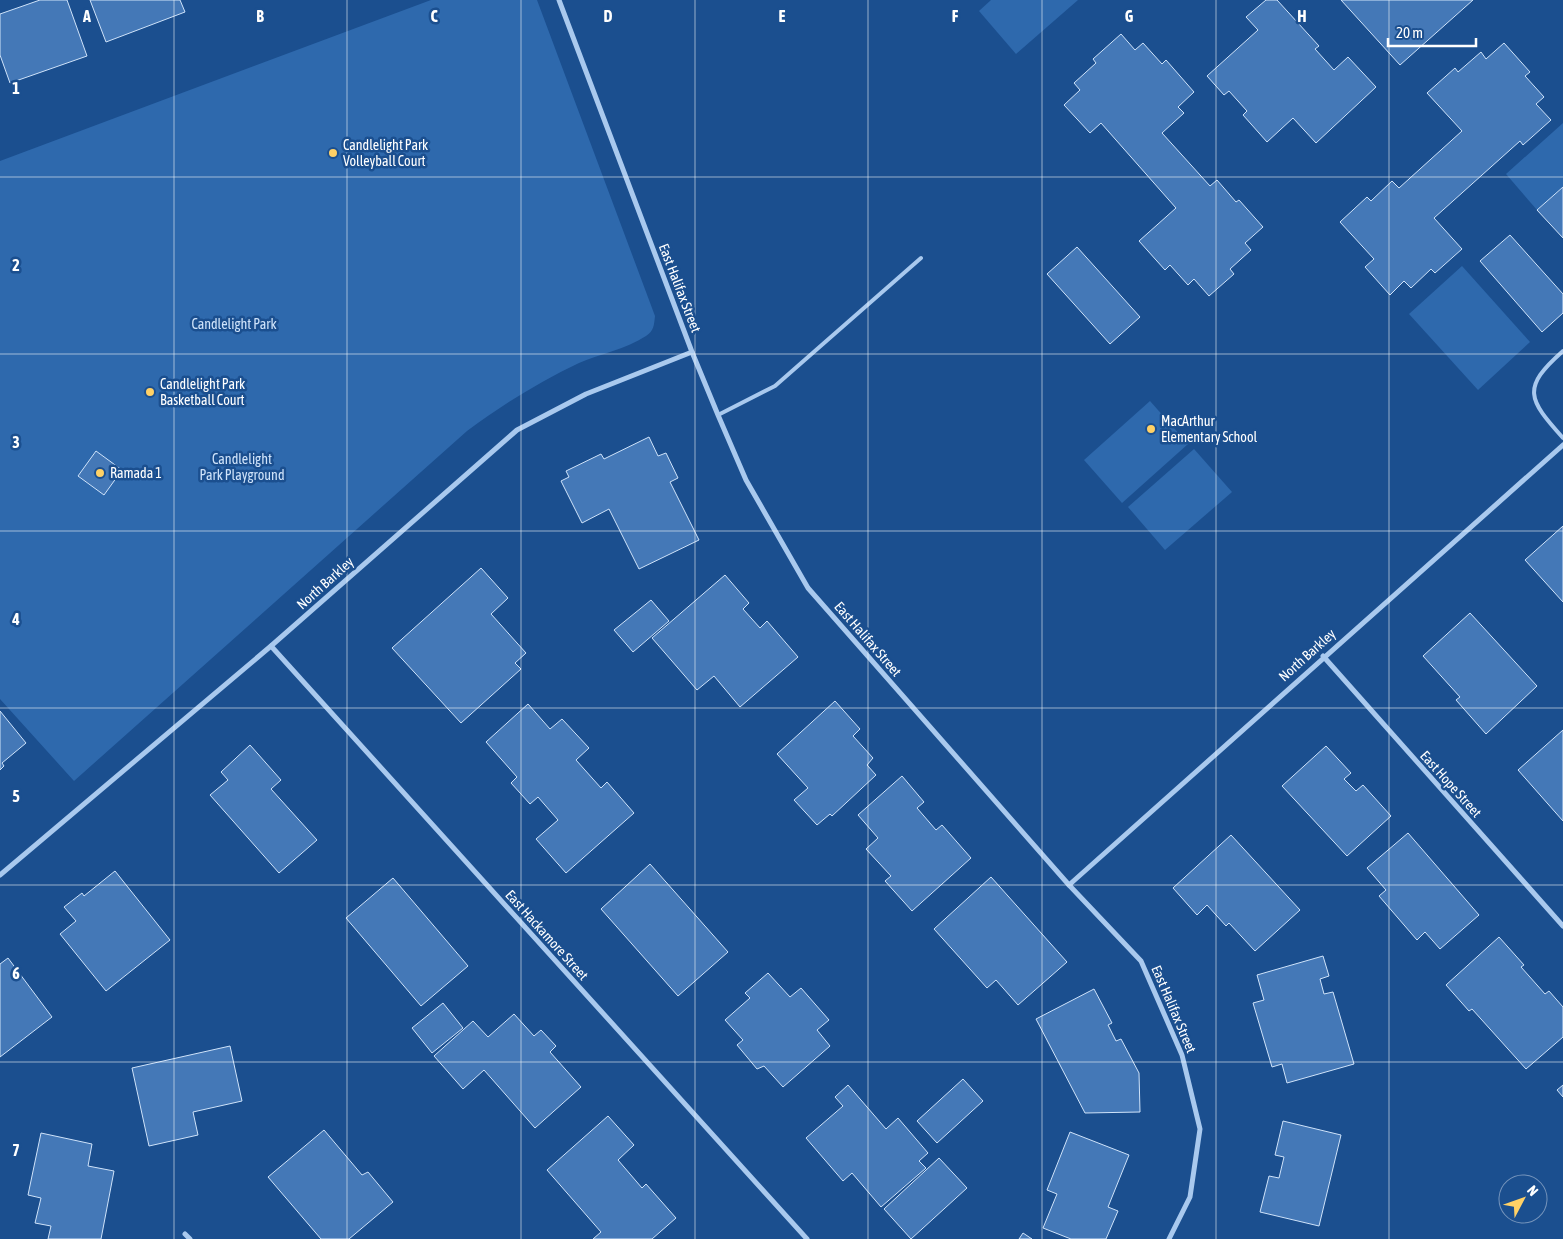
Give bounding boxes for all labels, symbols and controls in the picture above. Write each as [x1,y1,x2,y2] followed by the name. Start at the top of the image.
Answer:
[82,7,91,25] text: A
[256,7,264,25] text: B
[430,7,438,25] text: C
[604,7,613,25] text: D
[779,7,786,25] text: E
[952,7,959,25] text: F
[1125,7,1134,25] text: G
[1297,7,1307,25] text: H
[1388,15,1476,47] scale bar
[1396,24,1423,41] text: 20 m
[12,79,20,97] text: 1
[343,137,428,169] place label: Candlelight Park Volleyball Court
[327,147,339,159] marker: Candlelight Park Volleyball Court
[656,241,704,335] street label: East Halifax Street
[12,256,20,274] text: 2
[191,316,277,332] park label: Candlelight Park
[160,376,245,408] place label: Candlelight Park Basketball Court
[144,386,156,398] marker: Candlelight Park Basketball Court
[1161,413,1257,445] place label: MacArthur Elementary School
[1145,423,1157,435] marker: MacArthur Elementary School
[12,433,20,451] text: 3
[199,451,285,483] park label: Candlelight Park Playground
[110,465,162,481] place label: Ramada 1
[94,467,106,479] marker: Ramada 1
[293,553,357,613] street label: North Barkley
[831,598,905,680] street label: East Halifax Street
[11,610,20,628] text: 4
[1275,625,1339,685] street label: North Barkley
[1417,748,1485,820] street label: East Hope Street
[12,787,20,805] text: 5
[502,887,592,983] street label: East Hackamore Street
[1148,963,1200,1055] street label: East Halifax Street
[12,964,20,982] text: 6
[12,1141,20,1159] text: 7
[1498,1174,1548,1224] north arrow
[1524,1182,1542,1199] text: N

